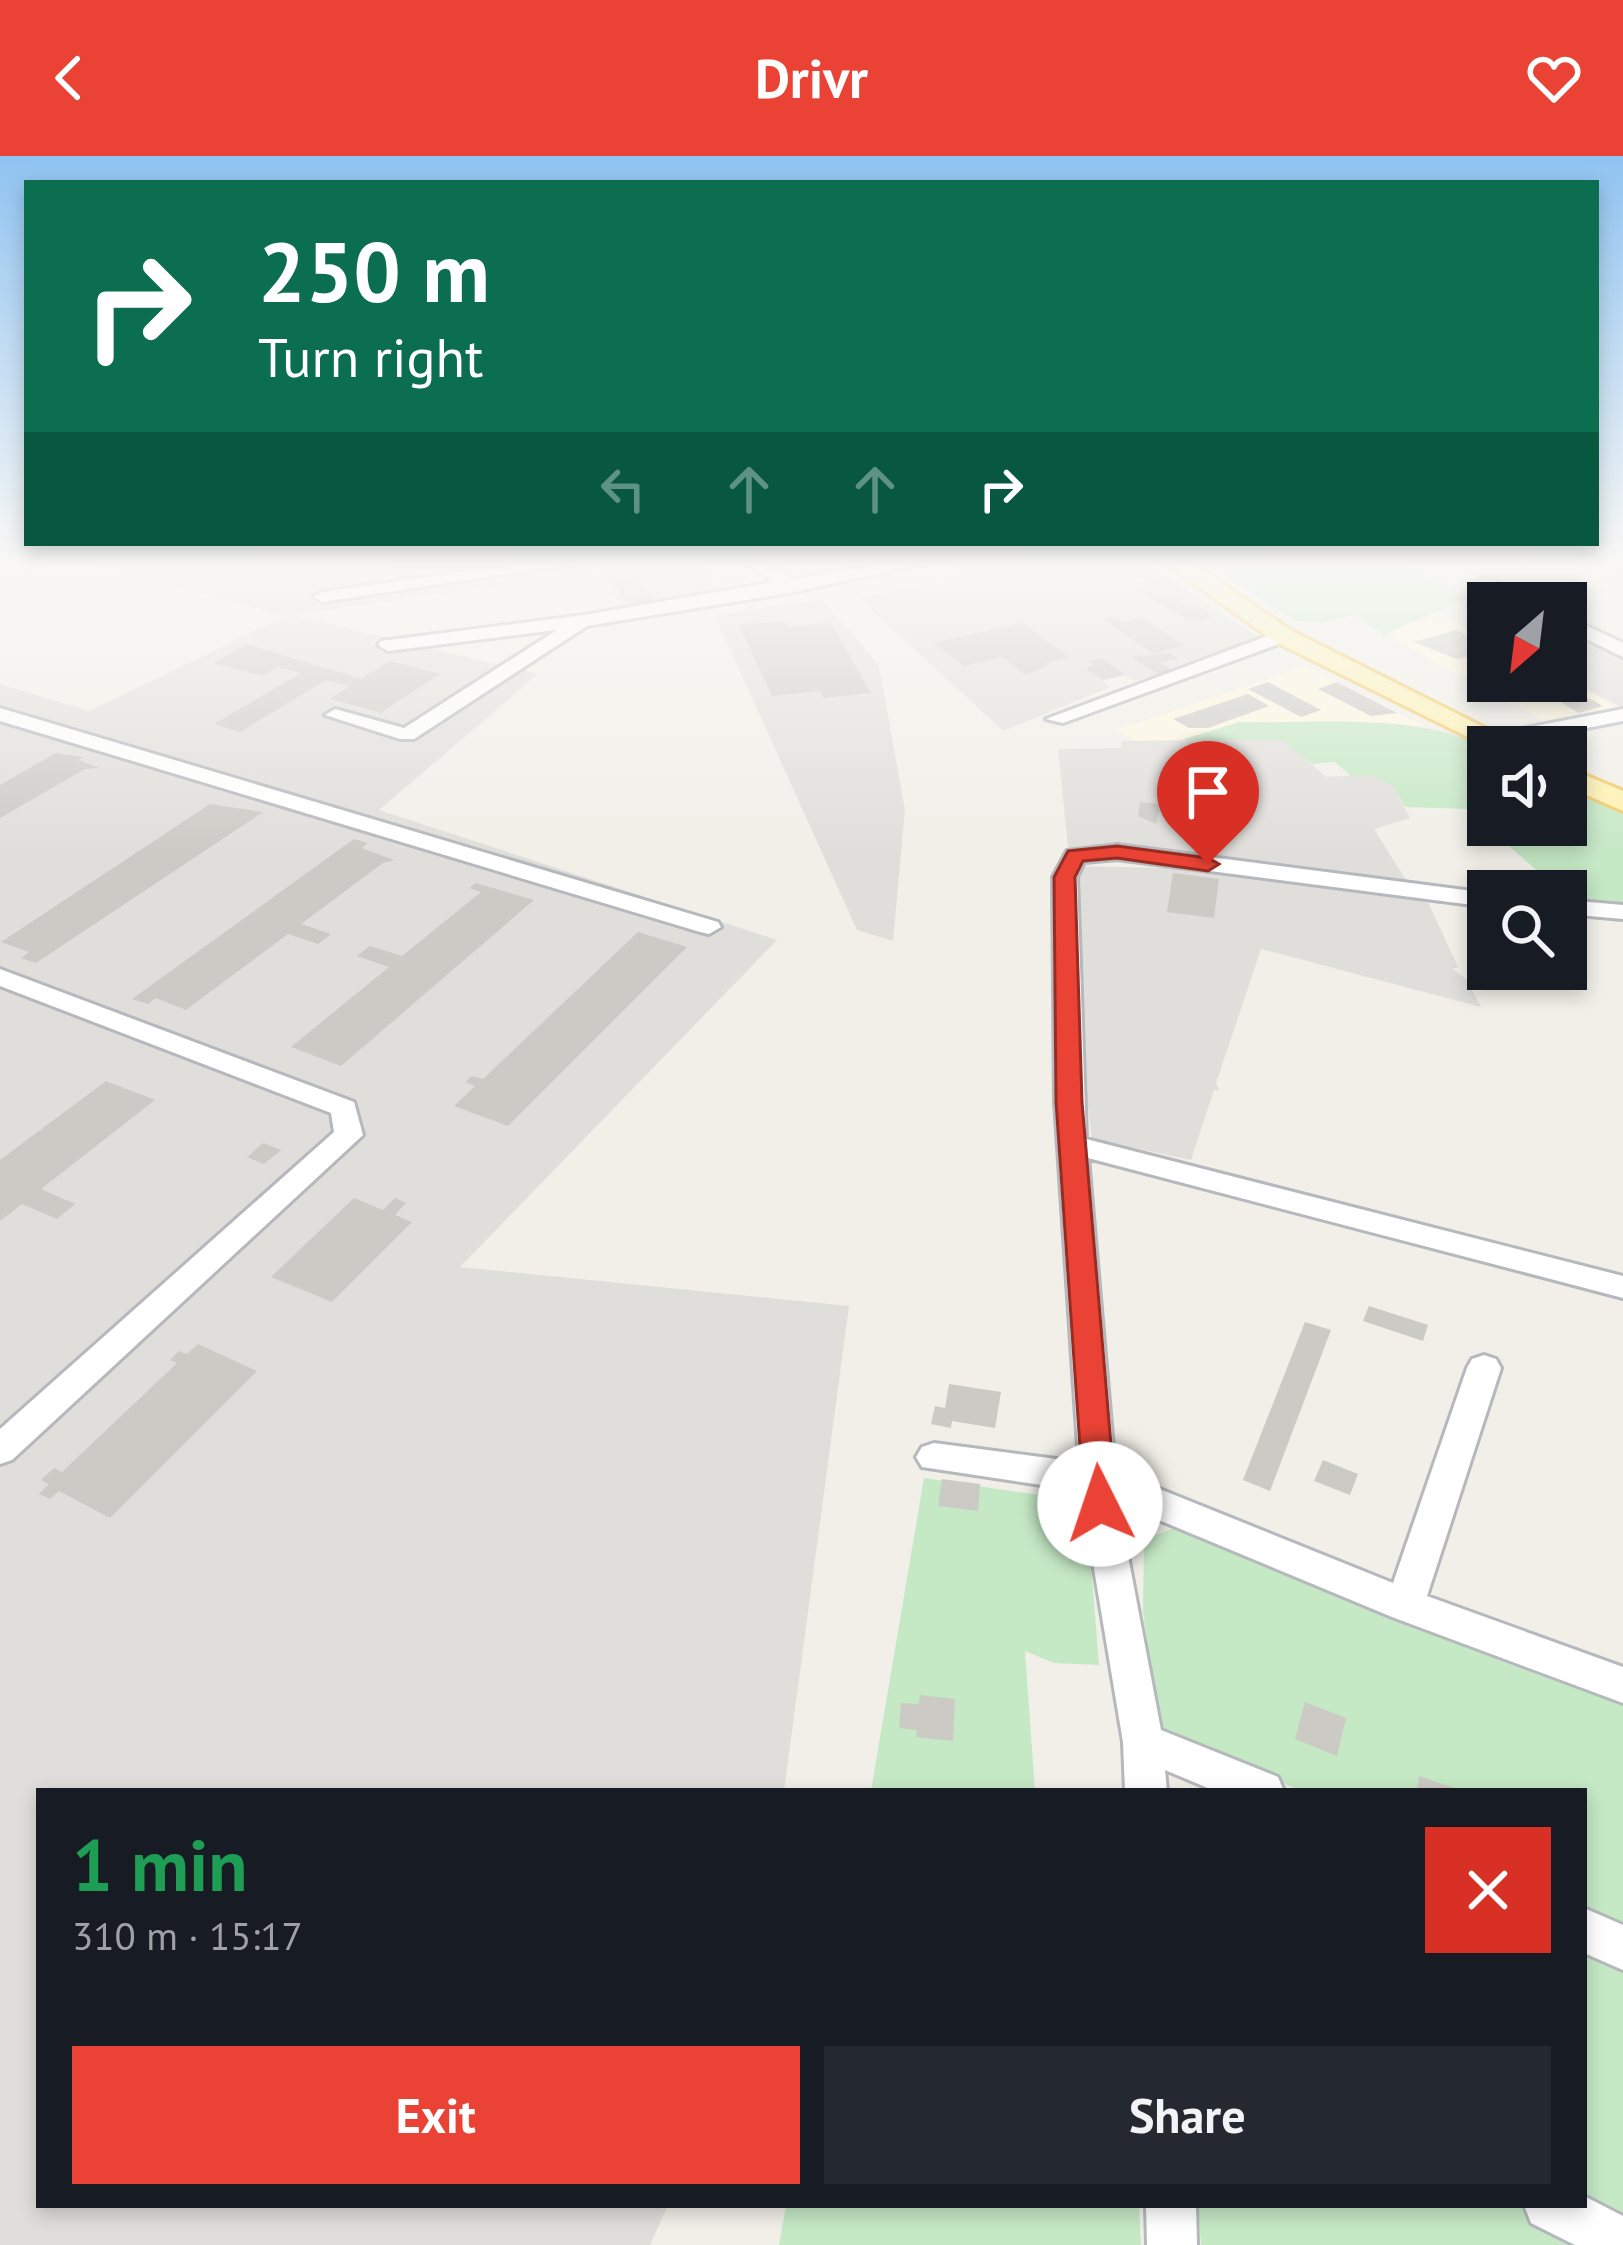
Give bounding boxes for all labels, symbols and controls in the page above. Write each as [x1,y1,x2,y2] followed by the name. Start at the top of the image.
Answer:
[755,43,868,113] text: Drivr
[36,45,102,111] icon: back
[1521,45,1587,111] icon: heart
[258,216,490,325] text: 250 m
[60,228,216,384] icon: right
[258,322,483,392] text: Turn right
[590,456,656,522] icon: left
[716,456,782,522] icon: ahead
[842,456,908,522] icon: ahead
[968,456,1034,522] icon: right
[1467,582,1587,702] north arrow
[1467,582,1587,990] map controls
[1467,726,1587,846] button: sound
[1157,741,1259,864] pin
[1175,759,1241,825] icon: arrive
[1467,870,1587,990] button: search
[1037,1441,1163,1567] position arrow
[72,1818,248,1911] text: 1 min
[1425,1827,1551,1953] button: close
[72,1910,303,1961] text: 310 m · 15:17
[72,2046,800,2184] button: Exit
[824,2046,1551,2184] button: Share

